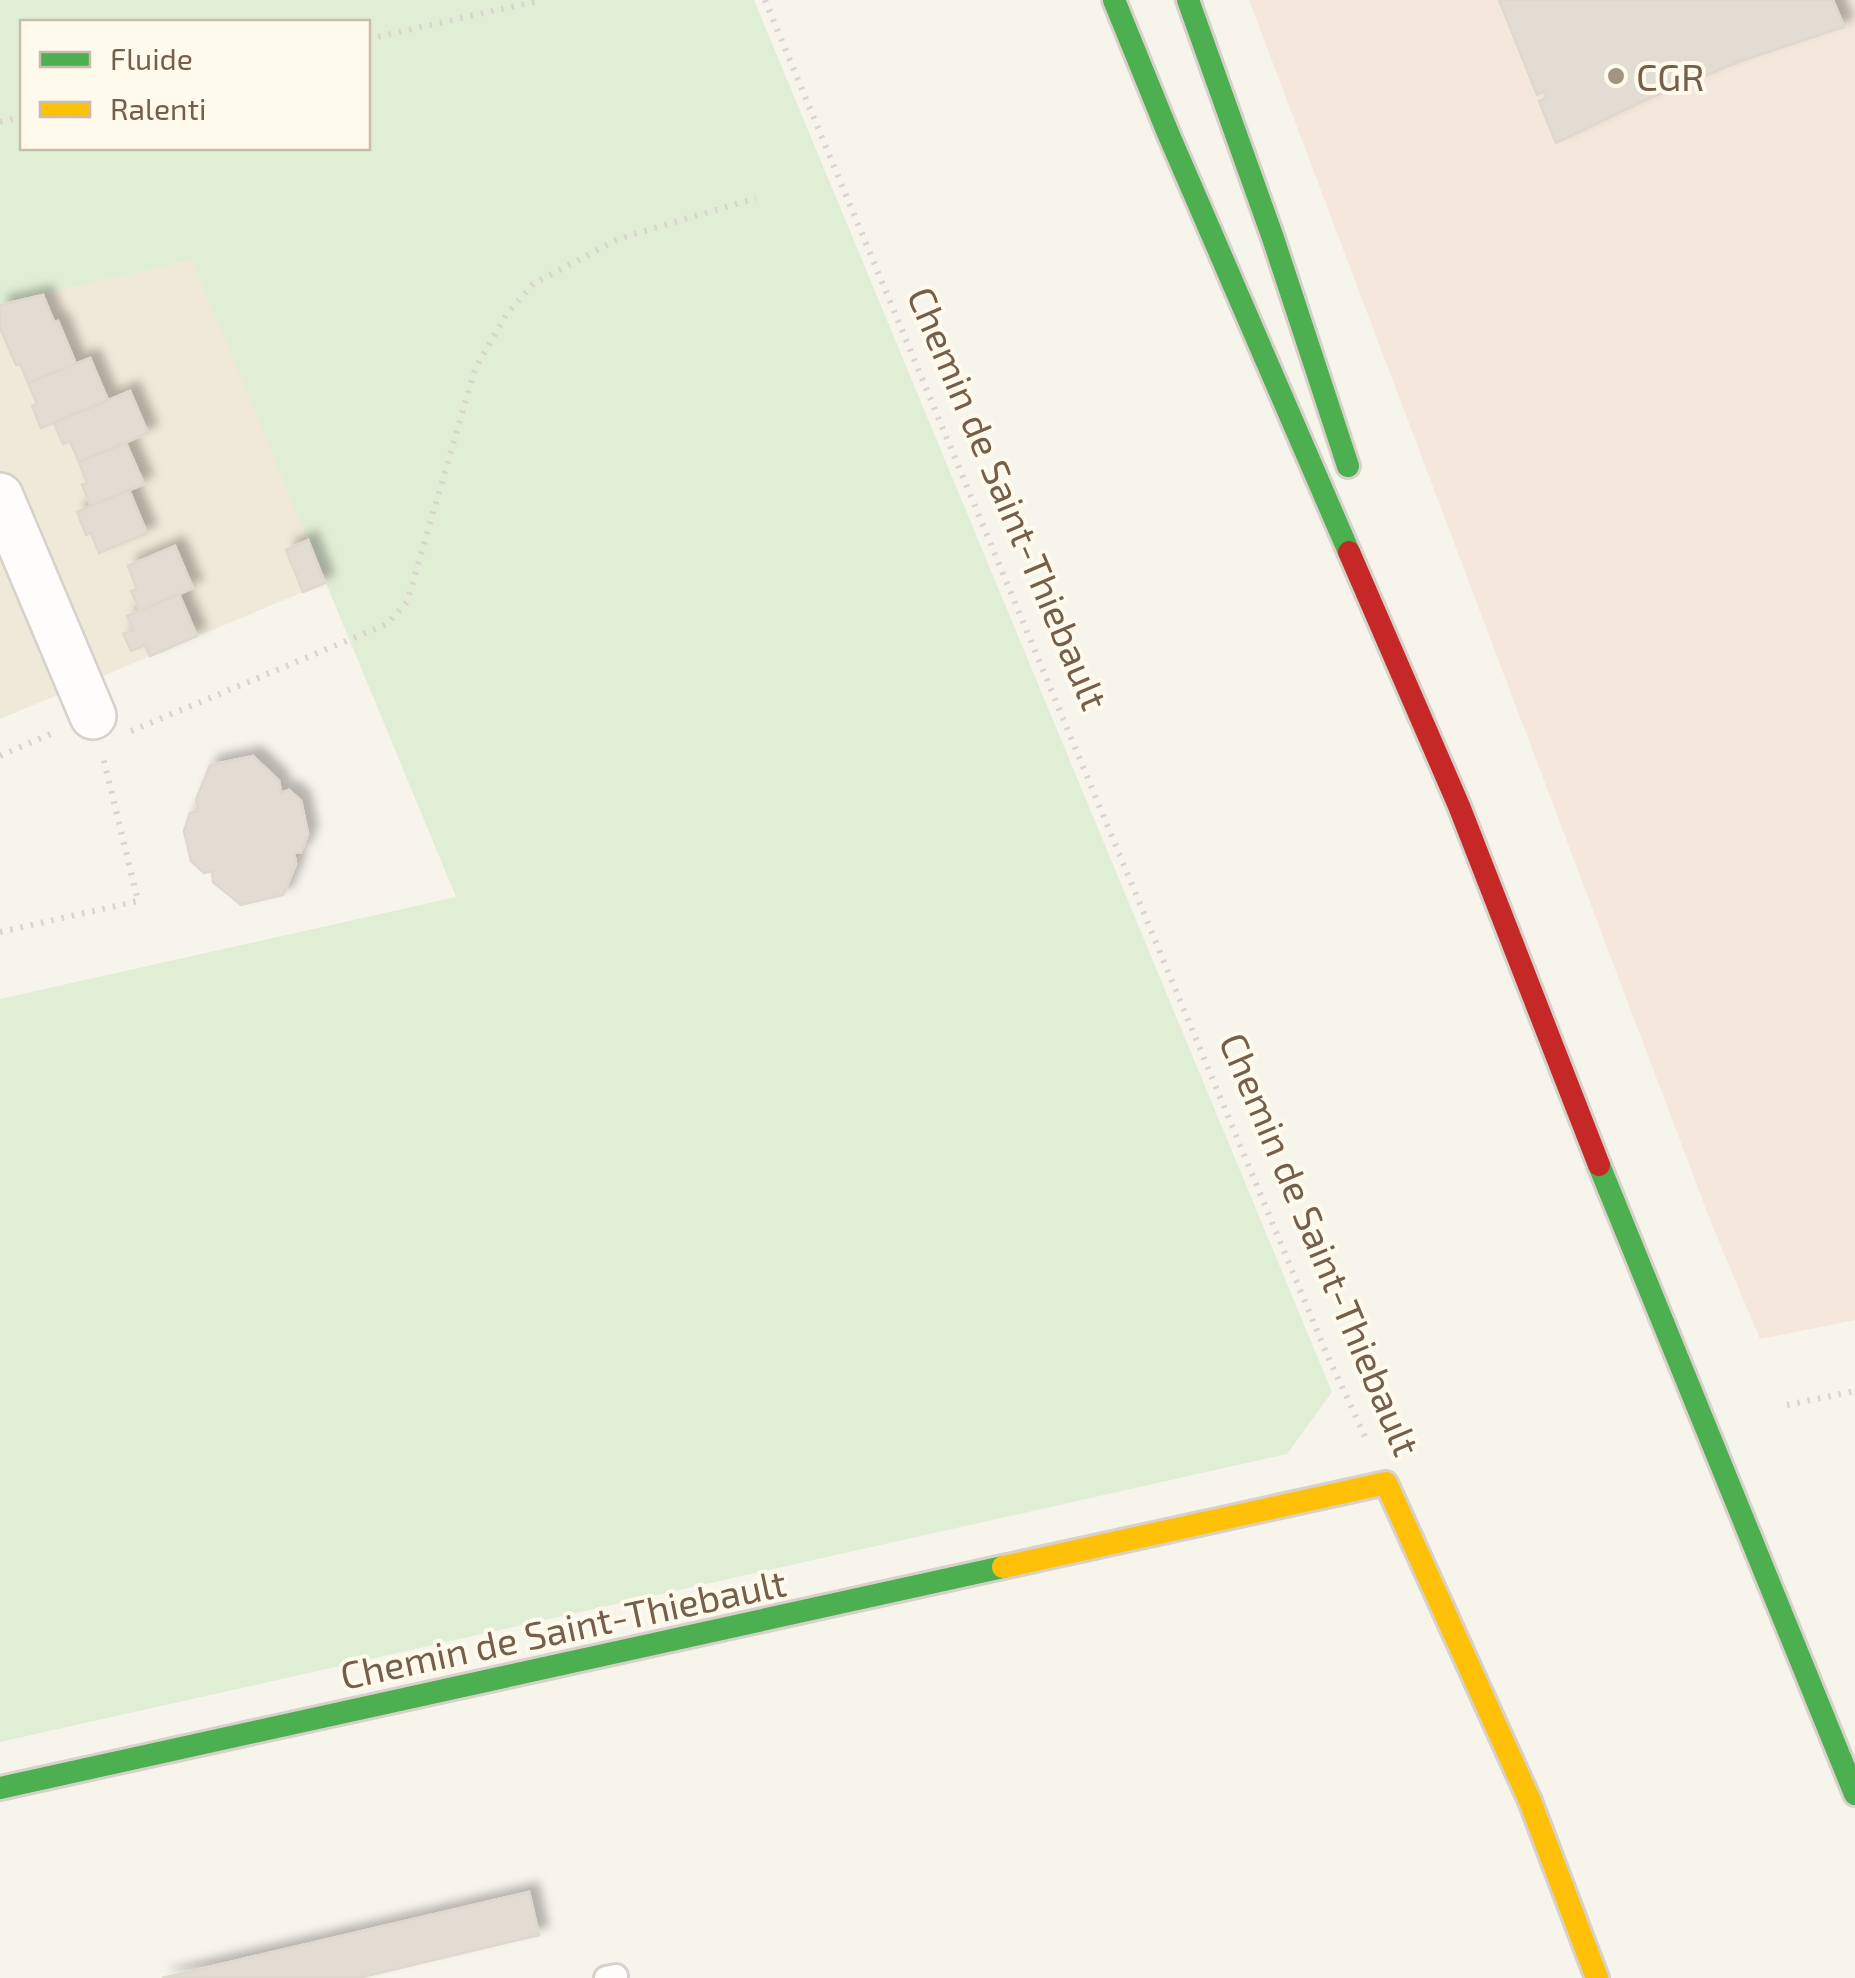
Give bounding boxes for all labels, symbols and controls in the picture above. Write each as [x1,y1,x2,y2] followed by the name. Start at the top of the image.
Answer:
[20,20,370,150] legend
[110,40,193,76] text: Fluide
[1636,53,1705,99] place label: CGR
[1605,65,1627,87] marker: CGR
[110,90,206,126] text: Ralenti
[899,280,1119,716] street label: Chemin de Saint-Thiebault
[1211,1026,1431,1462] street label: Chemin de Saint-Thiebault
[336,1558,790,1698] street label: Chemin de Saint-Thiebault

